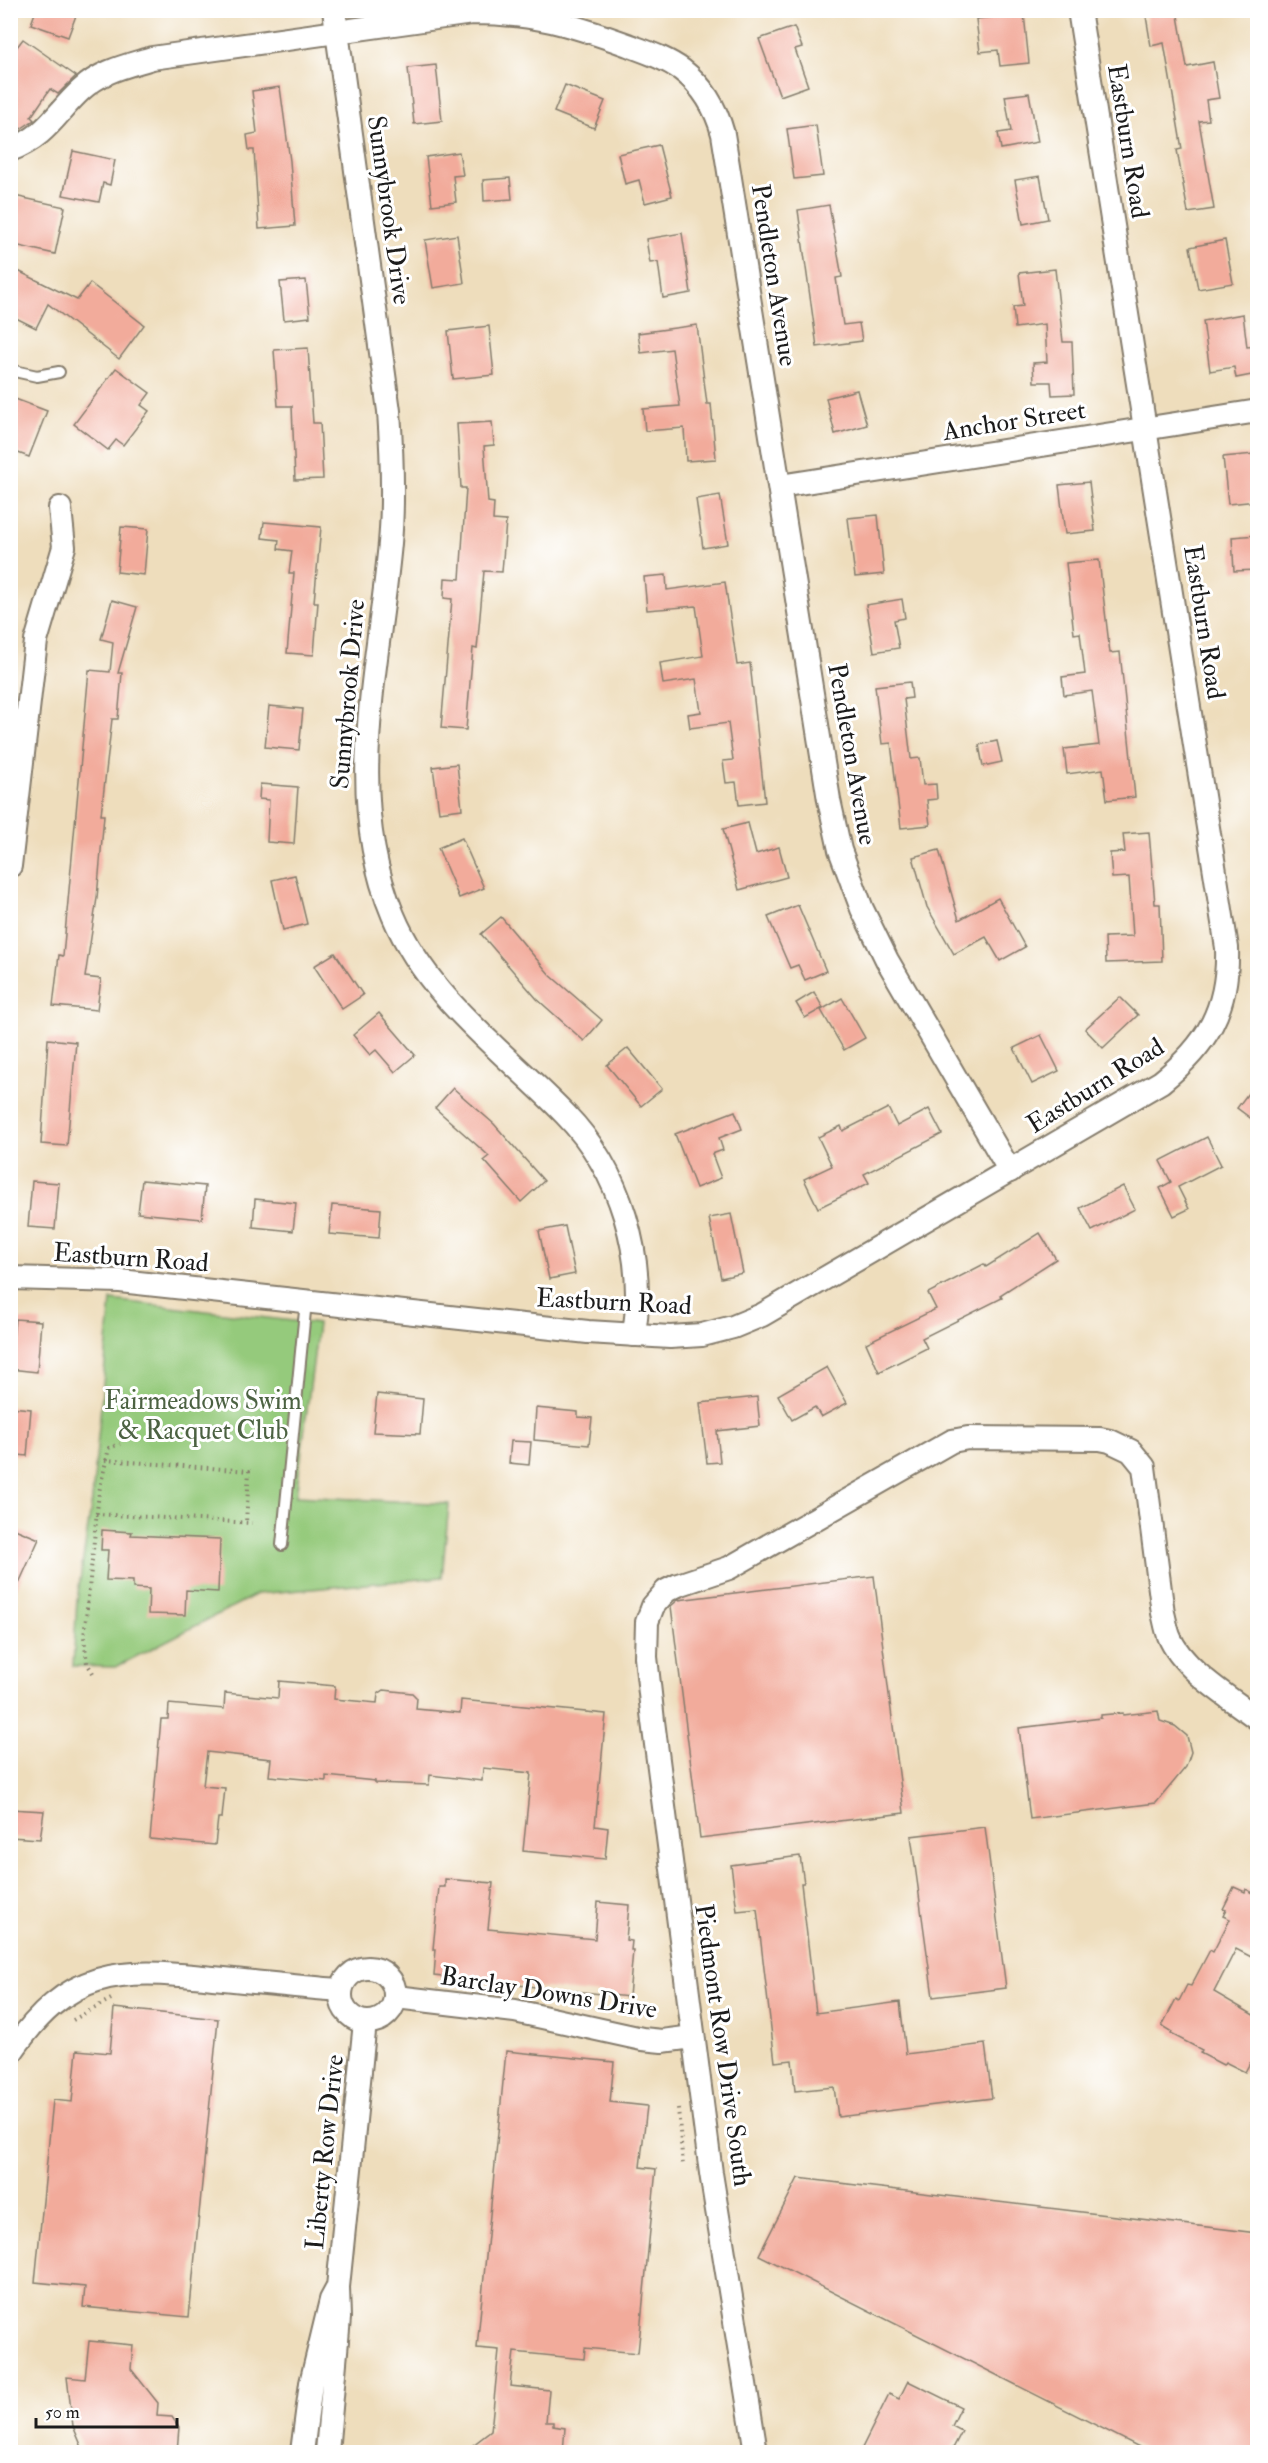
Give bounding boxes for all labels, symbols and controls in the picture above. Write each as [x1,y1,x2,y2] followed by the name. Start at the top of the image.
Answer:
[1100,62,1156,221] street label: Eastburn Road
[360,114,418,307] street label: Sunnybrook Drive
[744,182,804,369] street label: Pendleton Avenue
[939,394,1088,448] street label: Anchor Street
[1176,543,1232,702] street label: Eastburn Road
[324,598,372,790] street label: Sunnybrook Drive
[820,661,884,848] street label: Pendleton Avenue
[1021,1031,1170,1141] street label: Eastburn Road
[52,1237,210,1279] street label: Eastburn Road
[535,1282,693,1322] street label: Eastburn Road
[104,1385,302,1447] park label: Fairmeadows Swim & Racquet Club
[687,1902,759,2189] street label: Piedmont Row Drive South
[438,1960,659,2026] street label: Barclay Downs Drive
[299,2053,351,2251] street label: Liberty Row Drive
[36,2391,177,2429] scale bar
[45,2401,80,2424] text: 50 m

